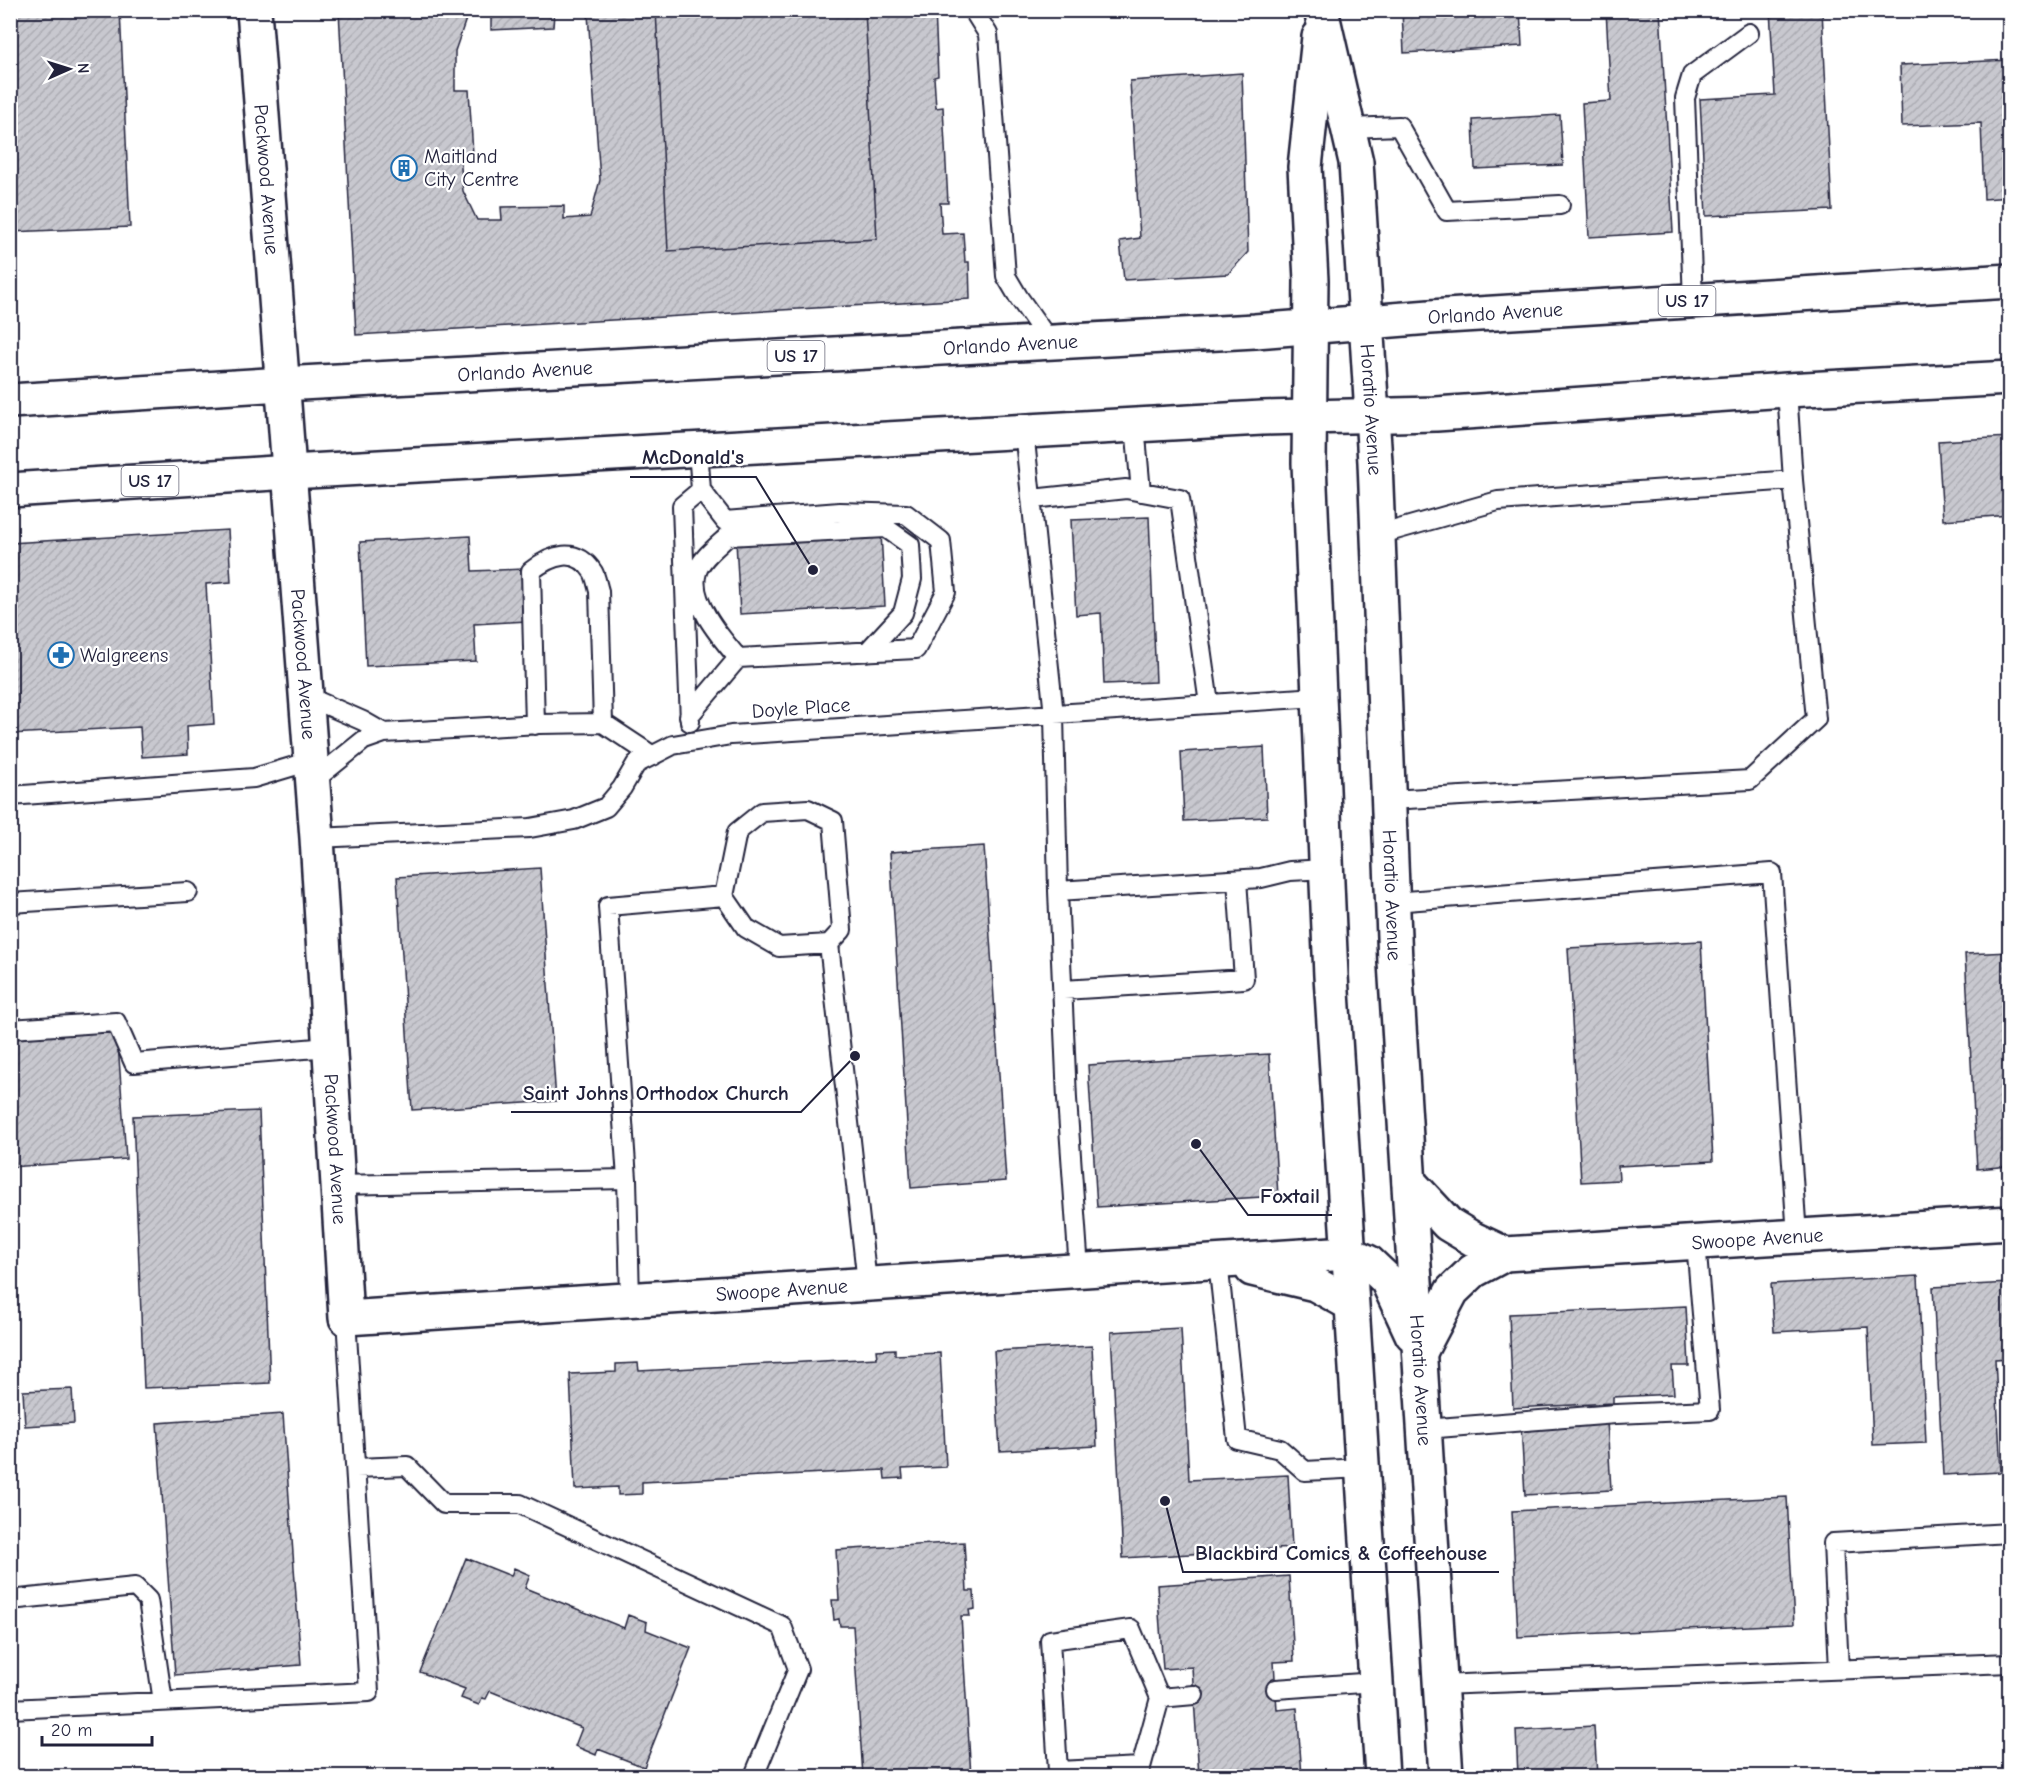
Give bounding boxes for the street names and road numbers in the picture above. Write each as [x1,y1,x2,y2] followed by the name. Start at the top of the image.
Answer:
[250,103,284,256] street label: Packwood Avenue
[1658,286,1716,316] road number: US 17
[1427,297,1564,329] street label: Orlando Avenue
[942,329,1079,359] street label: Orlando Avenue
[768,341,824,371] road number: US 17
[1356,343,1387,476] street label: Horatio Avenue
[457,356,593,386] street label: Orlando Avenue
[122,466,178,496] road number: US 17
[287,588,321,740] street label: Packwood Avenue
[751,693,851,723] street label: Doyle Place
[1378,829,1406,961] street label: Horatio Avenue
[320,1073,352,1225] street label: Packwood Avenue
[1691,1223,1824,1254] street label: Swoope Avenue
[715,1274,848,1305] street label: Swoope Avenue
[1406,1314,1437,1447] street label: Horatio Avenue

